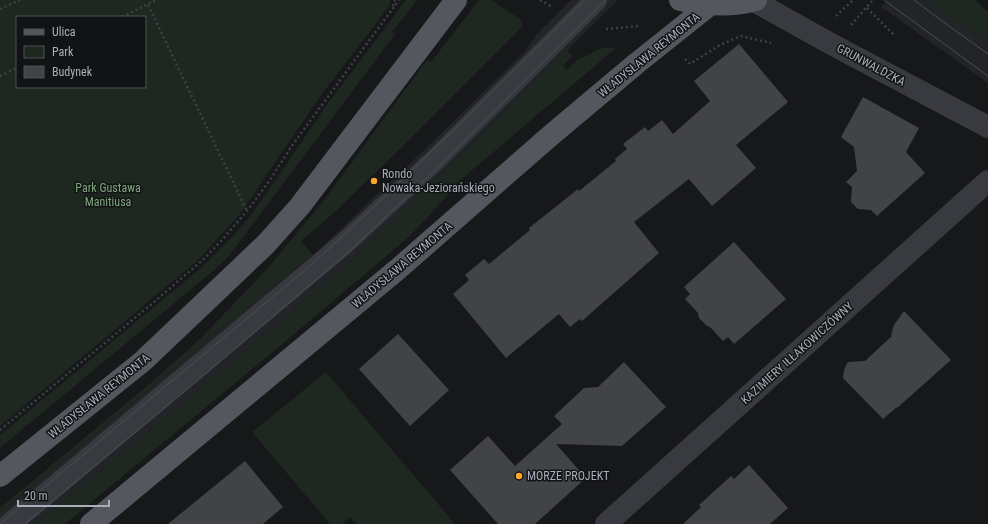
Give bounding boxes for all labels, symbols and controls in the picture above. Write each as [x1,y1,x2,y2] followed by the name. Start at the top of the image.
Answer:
[595,10,703,100] street label: WŁADYSŁAWA REYMONTA
[16,16,146,88] legend
[52,25,76,39] text: Ulica
[834,41,908,89] street label: GRUNWALDZKA
[52,45,74,59] text: Park
[52,65,93,79] text: Budynek
[382,167,495,195] place label: Rondo Nowaka-Jeziorańskiego
[369,176,379,186] marker: Rondo Nowaka-Jeziorańskiego
[75,181,141,209] park label: Park Gustawa Manitiusa
[349,219,455,311] street label: WŁADYSŁAWA REYMONTA
[737,298,856,407] street label: KAZIMIERY IŁŁAKOWICZÓWNY
[45,351,153,441] street label: WŁADYSŁAWA REYMONTA
[527,469,609,483] place label: MORZE PROJEKT
[514,471,524,481] marker: MORZE PROJEKT
[18,482,109,508] scale bar
[24,489,48,503] text: 20 m

